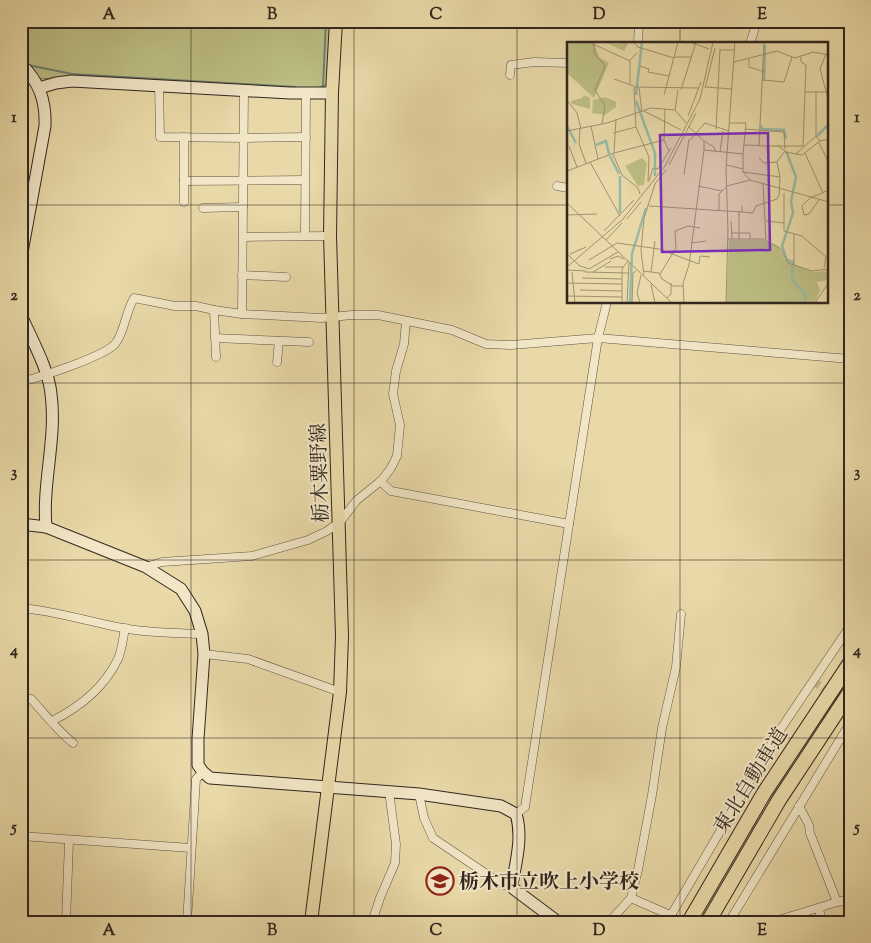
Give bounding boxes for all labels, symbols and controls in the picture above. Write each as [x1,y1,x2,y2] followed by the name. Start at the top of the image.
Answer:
[103,4,116,27] text: A
[267,4,277,27] text: B
[430,4,443,27] text: C
[593,4,606,27] text: D
[757,4,767,27] text: E
[567,42,828,304] inset map
[11,107,17,130] text: 1
[854,107,860,130] text: 1
[10,285,18,308] text: 2
[853,285,861,308] text: 2
[305,422,338,523] street label: 栃木粟野線
[11,462,18,485] text: 3
[854,462,861,485] text: 3
[9,640,18,663] text: 4
[852,640,861,663] text: 4
[708,723,796,840] street label: 東北自動車道
[9,817,17,840] text: 5
[852,817,860,840] text: 5
[425,866,455,896] school or university icon: 栃木市立吹上小学校
[459,869,639,898] place label: 栃木市立吹上小学校
[103,920,116,943] text: A
[267,920,277,943] text: B
[430,920,443,943] text: C
[593,920,606,943] text: D
[757,920,767,943] text: E

